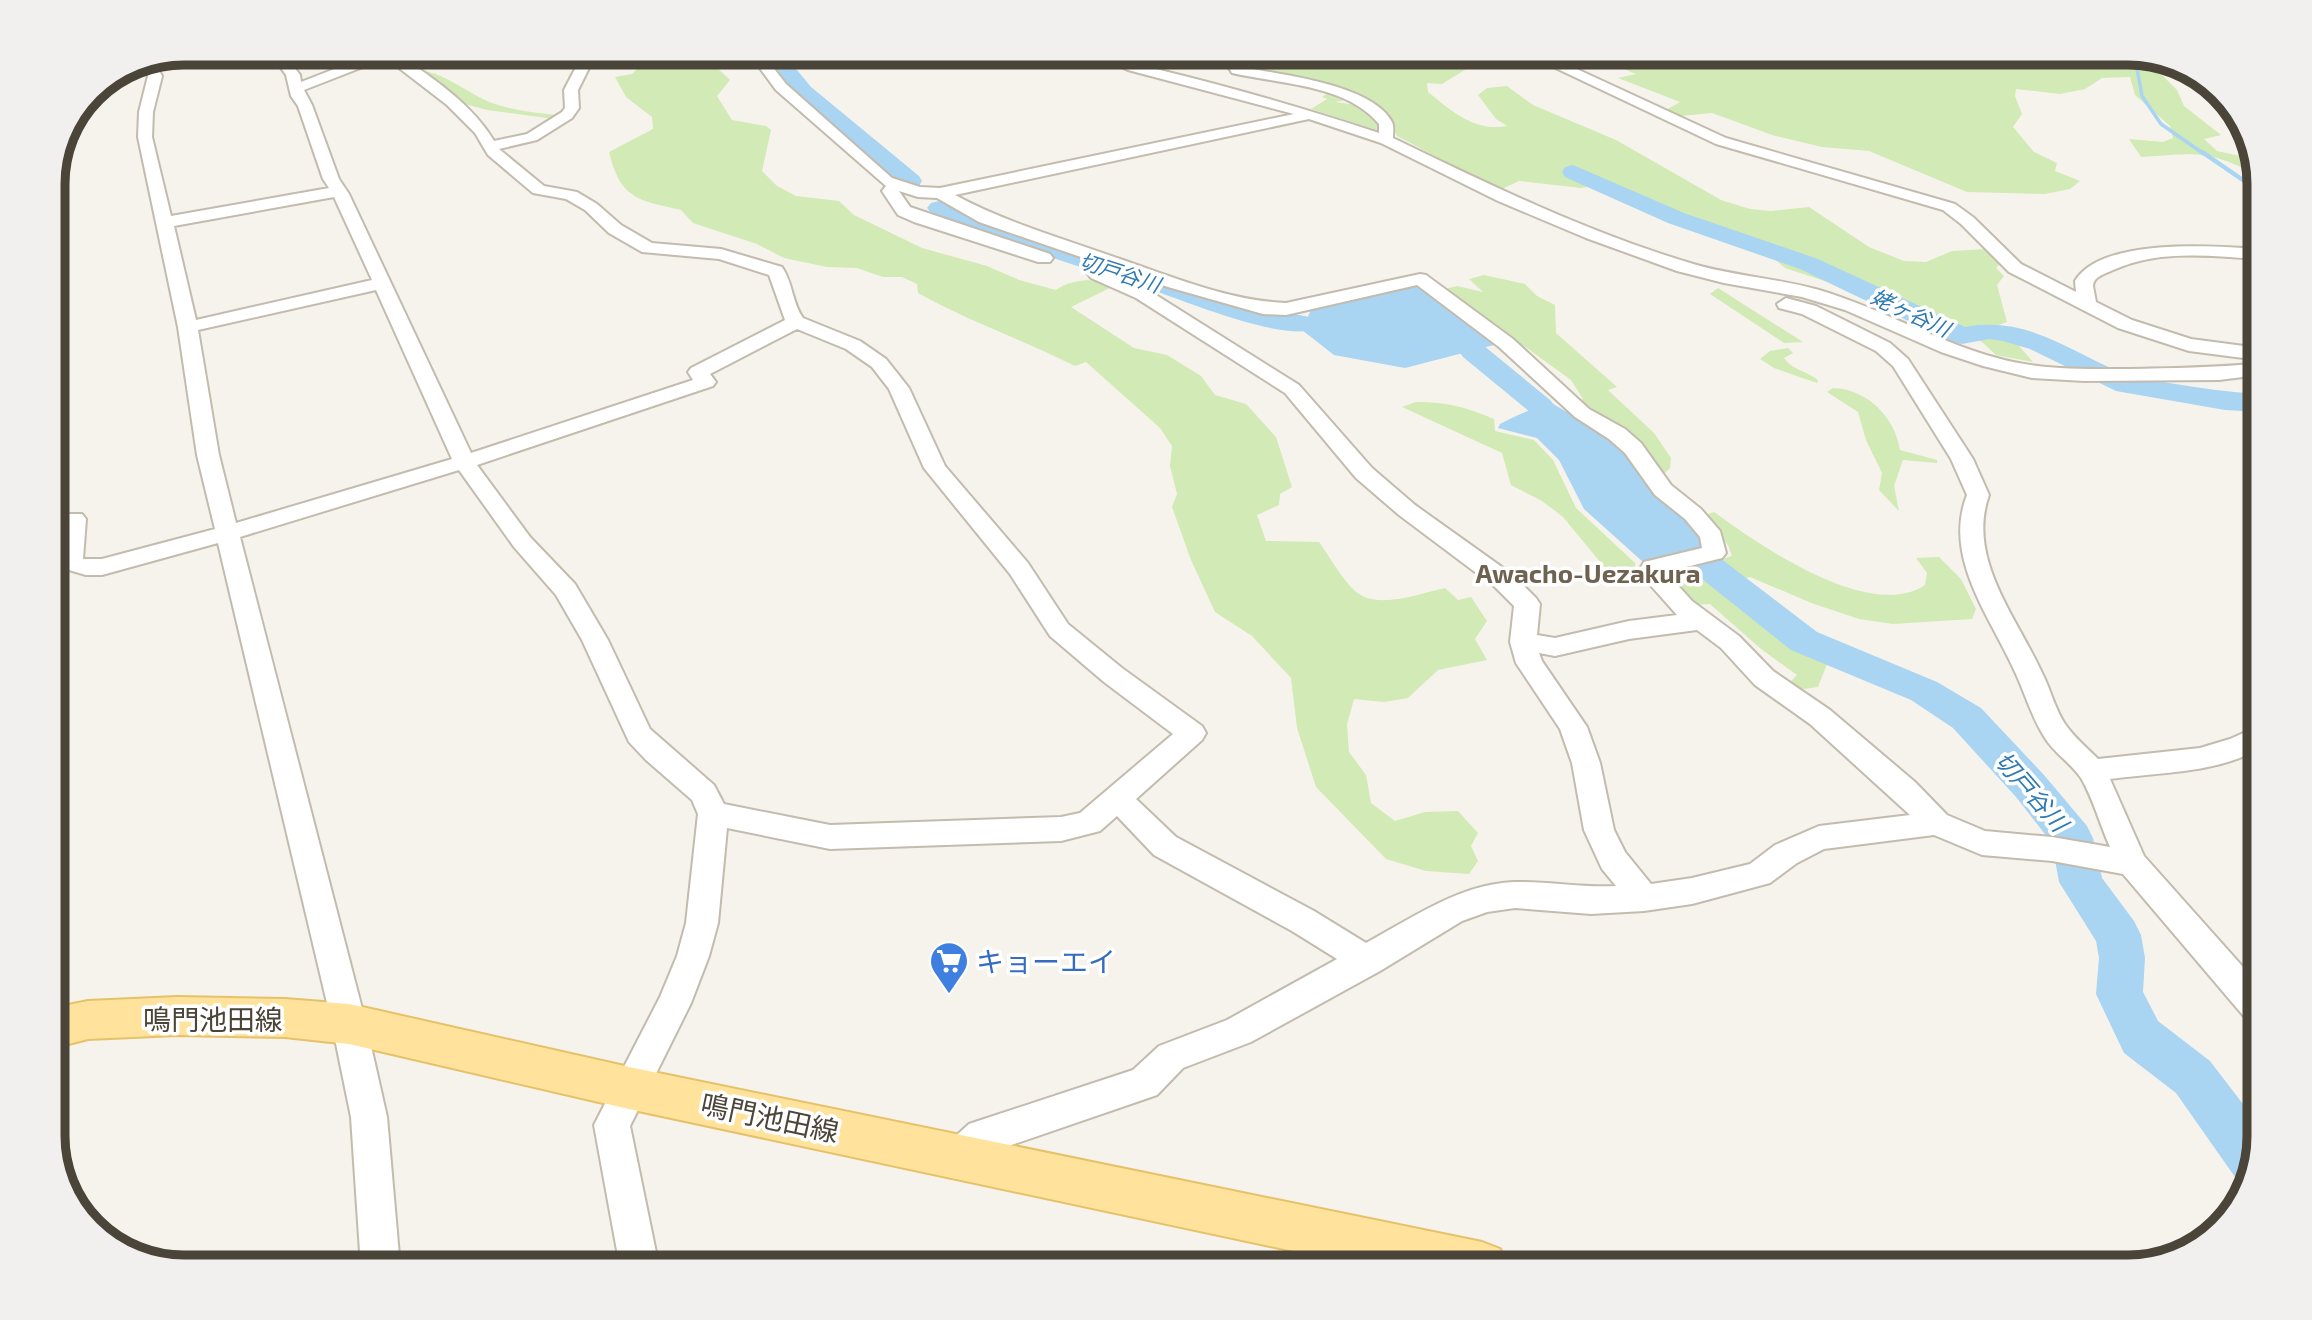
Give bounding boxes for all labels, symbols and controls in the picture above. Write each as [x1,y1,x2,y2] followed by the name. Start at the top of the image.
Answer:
[1076,247,1166,297] water label: 切戸谷川
[1868,283,1956,342] water label: 姥ヶ谷川
[1475,557,1701,588] district label: Awacho-Uezakura
[1990,745,2076,839] water label: 切戸谷川
[928,940,970,995] supermarket icon: キョーエイ
[976,944,1116,978] place label: キョーエイ
[143,1002,283,1036] street label: 鳴門池田線
[698,1086,842,1148] street label: 鳴門池田線

